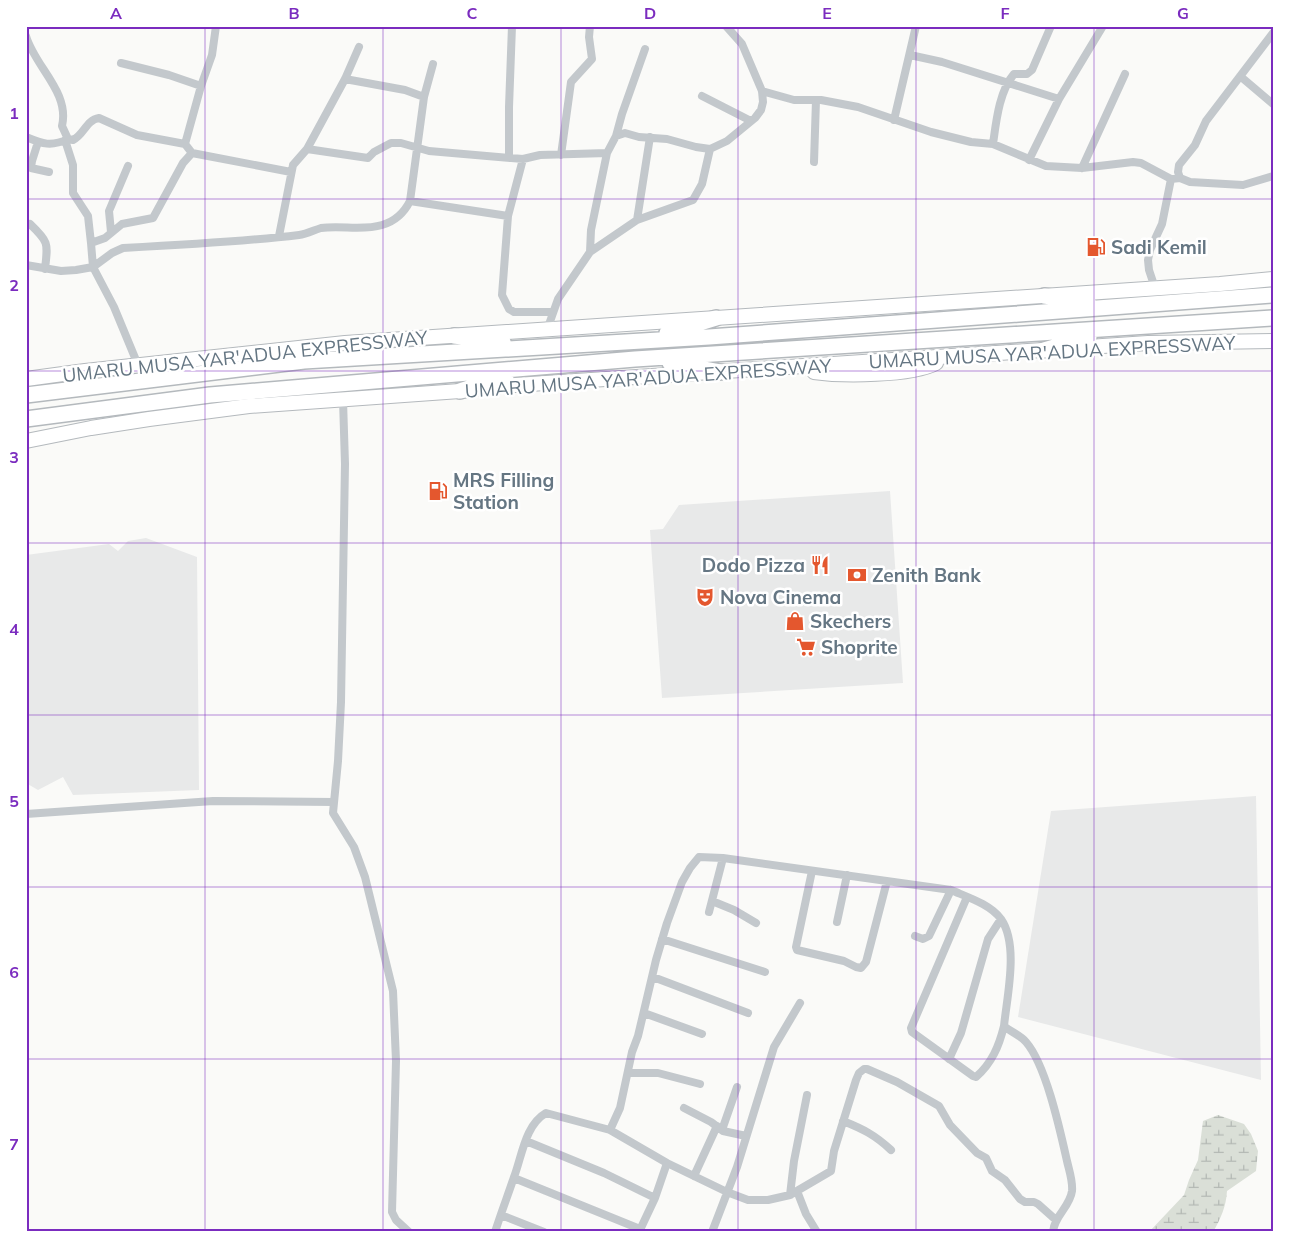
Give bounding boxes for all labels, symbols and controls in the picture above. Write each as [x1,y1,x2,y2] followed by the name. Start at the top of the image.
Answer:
[110,3,122,23] text: A
[288,3,300,23] text: B
[467,3,478,23] text: C
[644,3,656,23] text: D
[822,3,832,23] text: E
[1000,3,1010,23] text: F
[1177,3,1189,23] text: G
[9,103,19,123] text: 1
[1111,235,1207,259] place label: Sadi Kemil
[1085,236,1107,258] fuel station icon: Sadi Kemil
[9,275,19,295] text: 2
[61,325,429,387] street label: UMARU MUSA YAR'ADUA EXPRESSWAY
[868,330,1236,374] street label: UMARU MUSA YAR'ADUA EXPRESSWAY
[464,353,832,403] street label: UMARU MUSA YAR'ADUA EXPRESSWAY
[9,447,19,467] text: 3
[453,468,554,514] place label: MRS Filling Station
[427,480,449,502] fuel station icon: MRS Filling Station
[702,553,805,577] place label: Dodo Pizza
[809,554,831,576] restaurant icon: Dodo Pizza
[872,563,981,587] place label: Zenith Bank
[846,564,868,586] bank icon: Zenith Bank
[720,585,841,609] place label: Nova Cinema
[694,586,716,608] theatre icon: Nova Cinema
[810,609,891,633] place label: Skechers
[784,610,806,632] shop icon: Skechers
[9,619,19,639] text: 4
[821,635,898,659] place label: Shoprite
[795,636,817,658] supermarket icon: Shoprite
[9,791,19,811] text: 5
[9,962,19,982] text: 6
[9,1134,19,1154] text: 7

